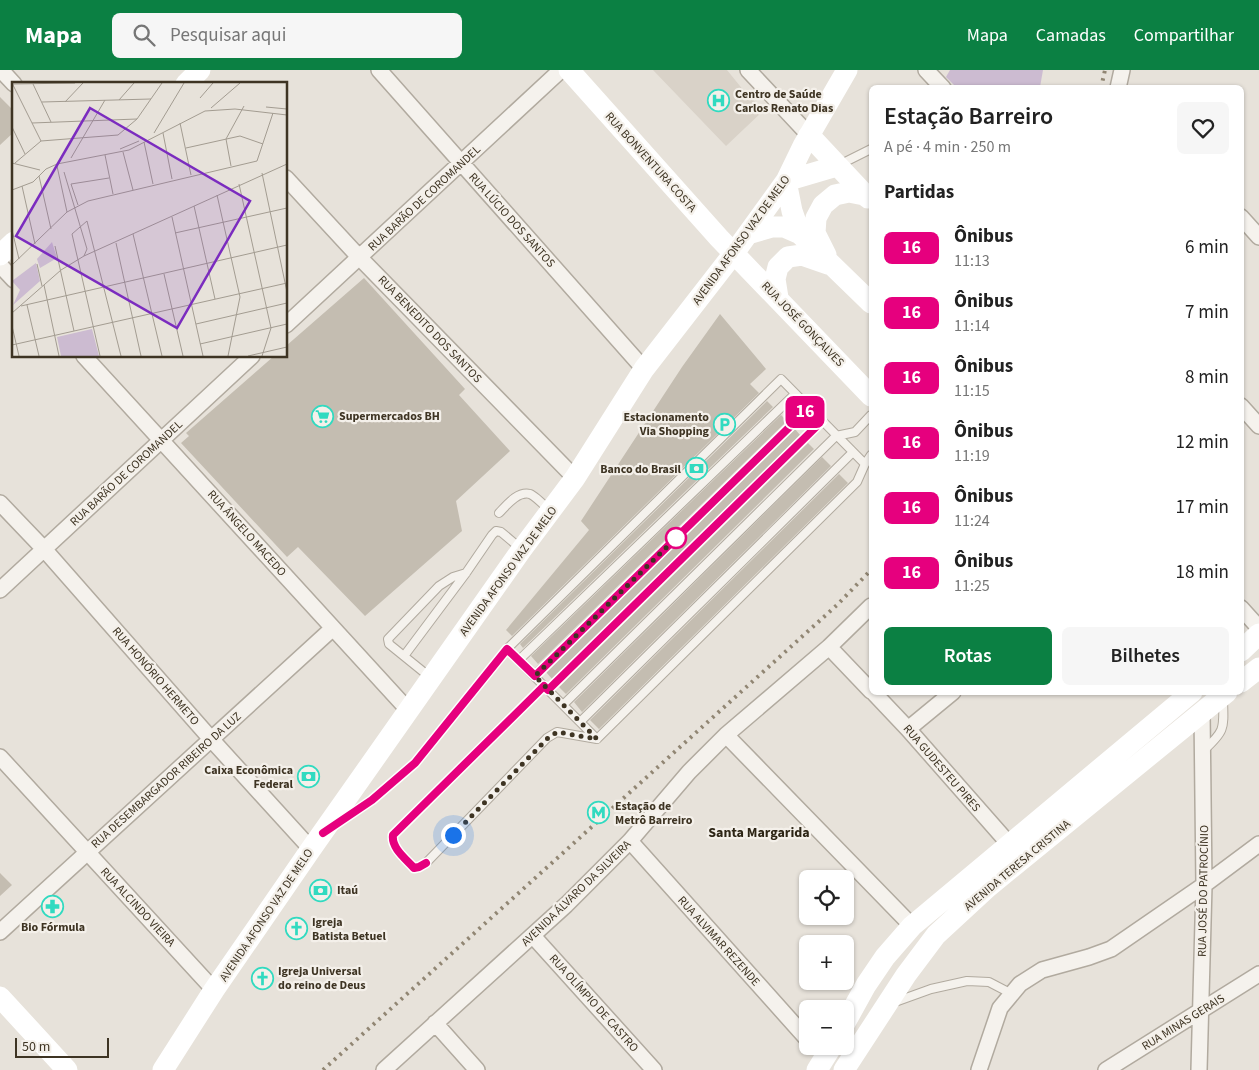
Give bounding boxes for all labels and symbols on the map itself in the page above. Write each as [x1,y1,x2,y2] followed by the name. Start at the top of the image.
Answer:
[12,82,288,358] inset map
[735,86,833,117] place label: Centro de Saúde Carlos Renato Dias
[707,89,731,113] hospital icon: Centro de Saúde Carlos Renato Dias
[601,109,701,216] street label: RUA BONVENTURA COSTA
[364,141,485,255] street label: RUA BARÃO DE COROMANDEL
[464,169,559,271] street label: RUA LÚCIO DOS SANTOS
[688,172,794,309] street label: AVENIDA AFONSO VAZ DE MELO
[374,272,485,387] street label: RUA BENEDITO DOS SANTOS
[757,278,848,371] street label: RUA JOSÉ GONÇALVES
[782,396,828,428] line badge: 16
[311,404,335,428] supermarket icon: Supermercados BH
[339,408,440,425] place label: Supermercados BH
[623,409,710,440] place label: Estacionamento Via Shopping
[713,412,737,436] parking icon: Estacionamento Via Shopping
[66,416,187,530] street label: RUA BARÃO DE COROMANDEL
[685,457,709,481] bank icon: Banco do Brasil
[600,461,682,478] place label: Banco do Brasil
[203,486,290,580] street label: RUA ÂNGELO MACEDO
[455,503,561,640] street label: AVENIDA AFONSO VAZ DE MELO
[665,527,687,549] unlabelled marker
[108,623,203,729] street label: RUA HONÓRIO HERMETO
[87,708,245,853] street label: RUA DESEMBARGADOR RIBEIRO DA LUZ
[899,721,984,816] street label: RUA GUDESTEU PIRES
[204,762,294,793] place label: Caixa Econômica Federal
[297,765,321,789] bank icon: Caixa Econômica Federal
[615,798,693,829] place label: Estação de Metrô Barreiro
[587,801,611,825] metro station icon: Estação de Metrô Barreiro
[961,815,1075,915] street label: AVENIDA TERESA CRISTINA
[441,823,466,848] your location
[708,823,810,843] district label: Santa Margarida
[1194,825,1213,957] street label: RUA JOSÉ DO PATROCÍNIO
[518,836,635,950] street label: AVENIDA ÁLVARO DA SILVEIRA
[216,846,317,985] street label: AVENIDA AFONSO VAZ DE MELO
[96,864,179,951] street label: RUA ALCINDO VIEIRA
[309,878,333,902] bank icon: Itaú
[337,882,358,899] place label: Itaú
[674,893,764,990] street label: RUA ALVIMAR REZENDE
[41,894,65,918] pharmacy icon: Bio Fórmula
[312,914,386,945] place label: Igreja Batista Betuel
[284,917,308,941] church icon: Igreja Batista Betuel
[21,919,85,936] place label: Bio Fórmula
[545,951,642,1056] street label: RUA OLÍMPIO DE CASTRO
[278,963,366,994] place label: Igreja Universal do reino de Deus
[250,966,274,990] church icon: Igreja Universal do reino de Deus
[1139,990,1228,1055] street label: RUA MINAS GERAIS
[15,1035,109,1058] scale bar

